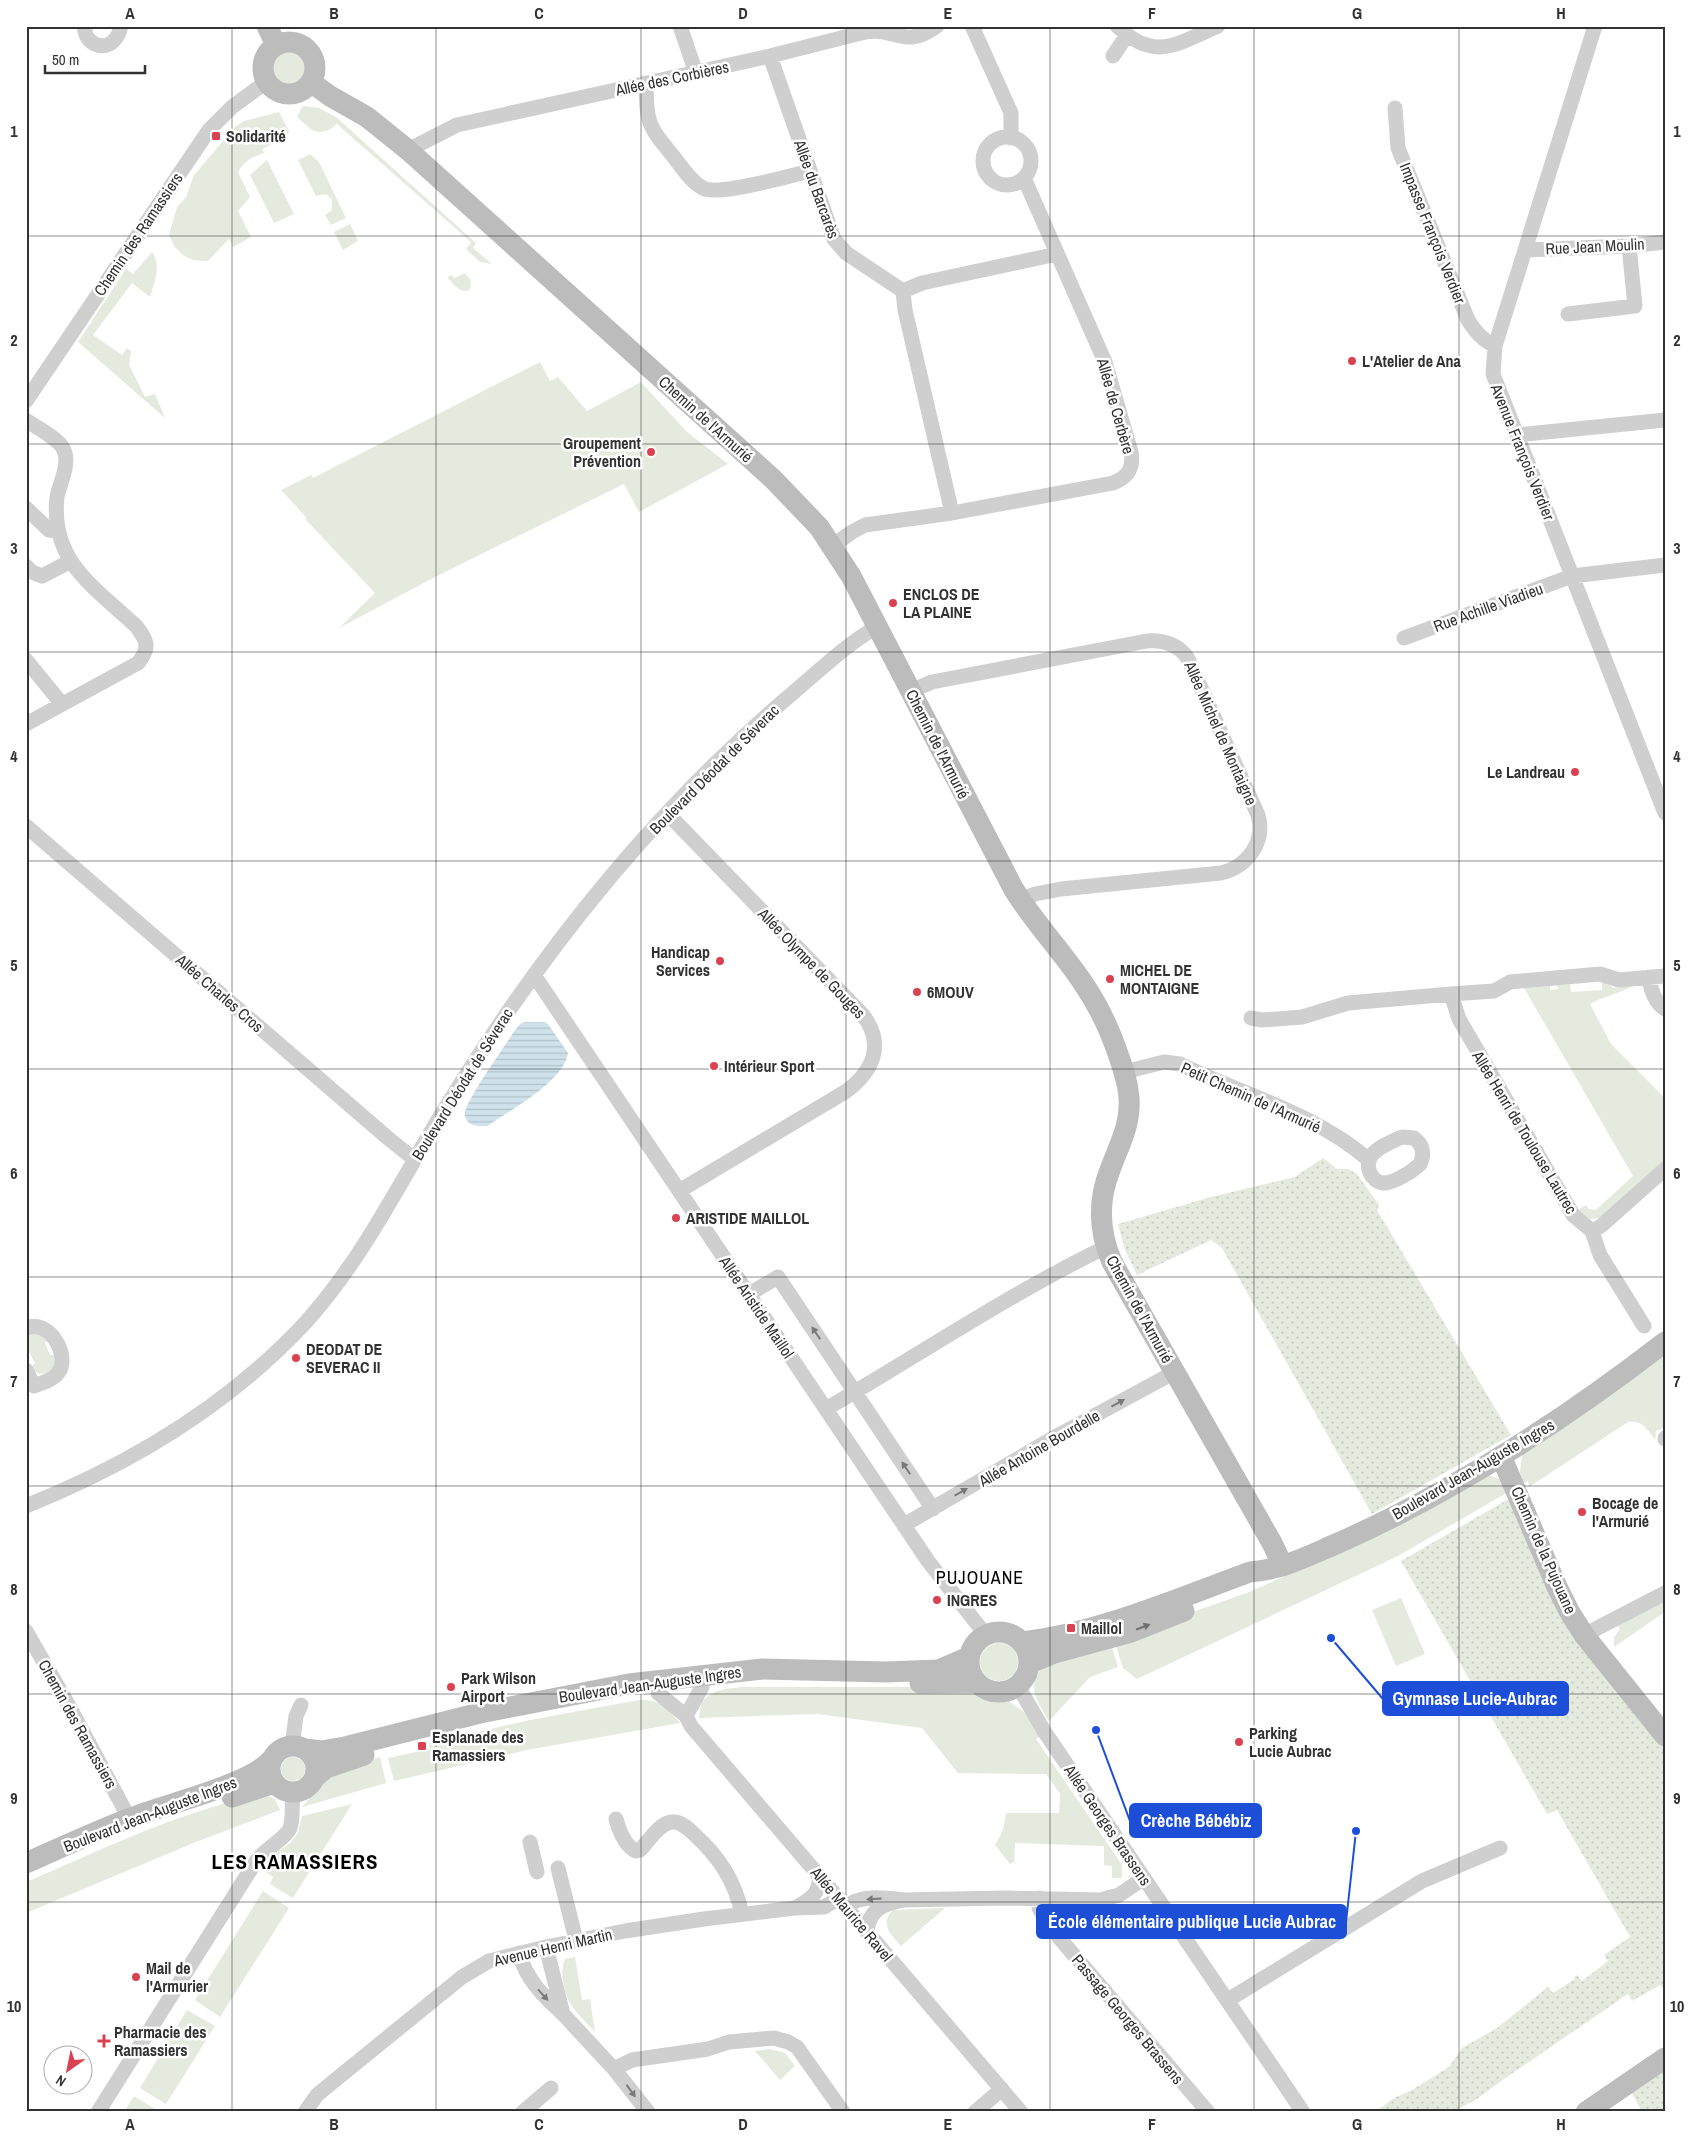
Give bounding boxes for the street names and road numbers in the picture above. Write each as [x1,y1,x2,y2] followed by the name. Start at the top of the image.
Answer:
[612,55,731,101] street label: Allée des Corbières
[789,136,845,241] street label: Allée du Barcarès
[1395,159,1472,307] street label: Impasse François Verdier
[89,168,187,300] street label: Chemin des Ramassiers
[1545,232,1645,260] street label: Rue Jean Moulin
[1092,355,1140,456] street label: Allée de Cerbère
[654,371,758,467] street label: Chemin de l'Armurié
[1485,380,1561,524] street label: Avenue François Verdier
[1430,577,1546,637] street label: Rue Achille Viadieu
[1179,657,1263,808] street label: Allée Michel de Montaigne
[901,686,975,802] street label: Chemin de l'Armurié
[644,699,784,839] street label: Boulevard Déodat de Séverac
[753,902,871,1023] street label: Allée Olympe de Gouges
[171,948,268,1037] street label: Allée Charles Cros
[406,1004,518,1164] street label: Boulevard Déodat de Séverac
[1467,1046,1583,1218] street label: Allée Henri de Toulouse Lautrec
[1178,1056,1324,1138] street label: Petit Chemin de l'Armurié
[714,1251,799,1362] street label: Allée Aristide Maillol
[1101,1251,1179,1367] street label: Chemin de l'Armurié
[974,1404,1104,1492] street label: Allée Antoine Bourdelle
[1388,1414,1558,1524] street label: Boulevard Jean-Auguste Ingres
[1506,1483,1582,1617] street label: Chemin de la Pujouane
[33,1656,123,1792] street label: Chemin des Ramassiers
[557,1660,743,1708] street label: Boulevard Jean-Auguste Ingres
[1059,1759,1157,1890] street label: Allée Georges Brassens
[60,1771,240,1857] street label: Boulevard Jean-Auguste Ingres
[805,1861,898,1966] street label: Allée Maurice Ravel
[491,1923,614,1972] street label: Avenue Henri Martin
[1067,1949,1189,2089] street label: Passage Georges Brassens

